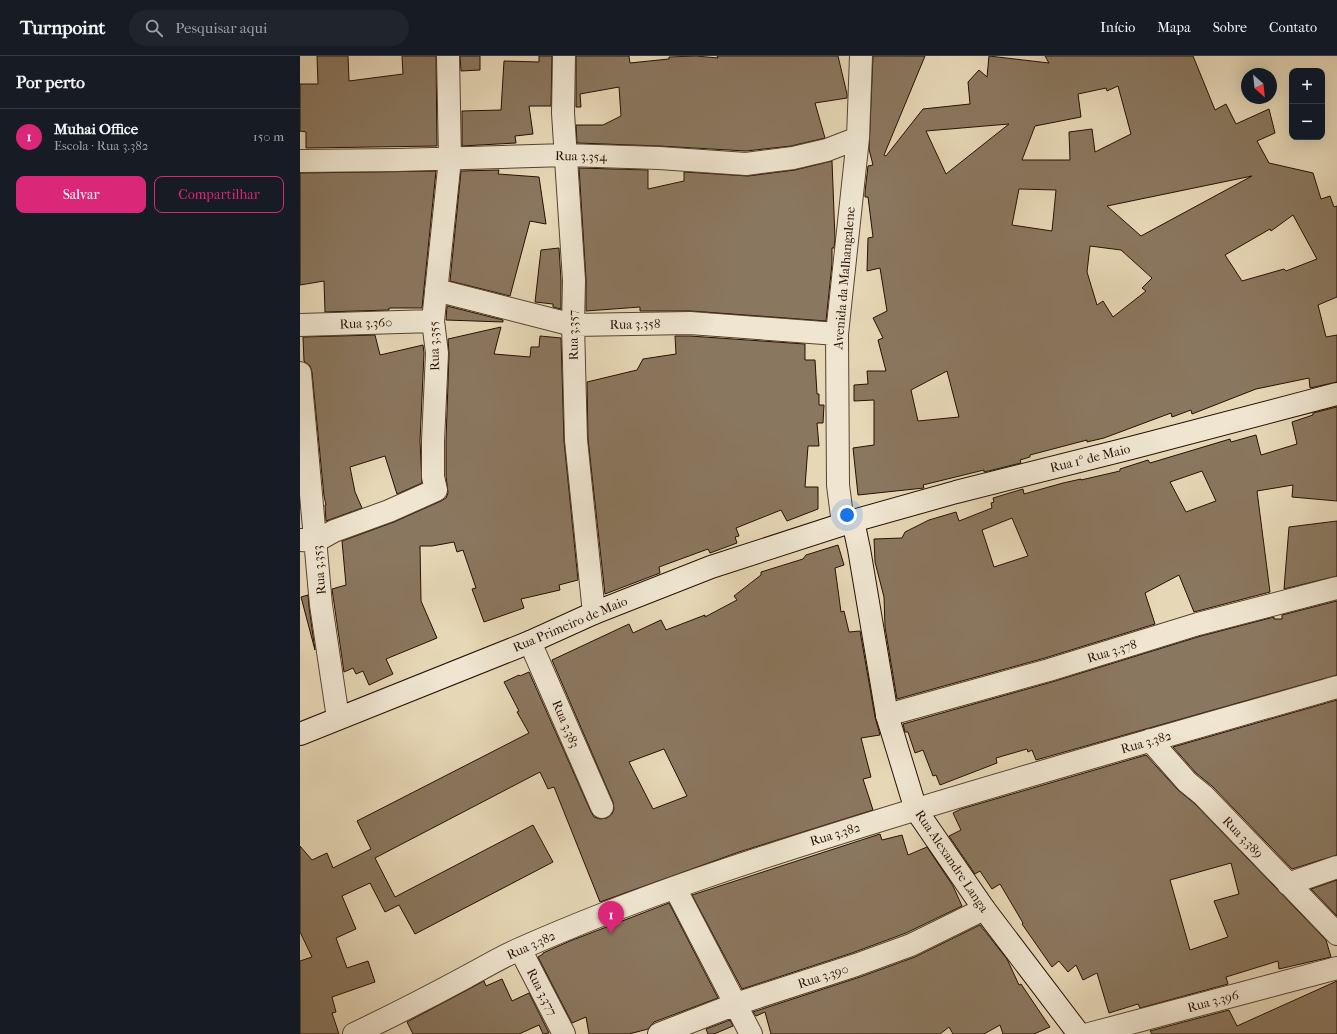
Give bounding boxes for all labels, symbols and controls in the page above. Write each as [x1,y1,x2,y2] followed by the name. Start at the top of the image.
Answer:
[129,10,409,46] search box
[20,17,105,39] text: Turnpoint
[143,17,165,39] icon: search
[175,19,267,37] text: Pesquisar aqui
[1100,19,1135,36] text: Início
[1157,19,1191,36] text: Mapa
[1213,19,1247,36] text: Sobre
[1269,19,1317,36] text: Contato
[1241,68,1277,104] north arrow
[1289,68,1325,140] map controls
[1289,68,1325,104] button: +
[16,72,85,92] text: Por perto
[1289,104,1325,140] button: −
[54,120,138,138] text: Muhai Office
[27,129,31,144] text: 1
[253,129,284,144] text: 150 m
[54,138,149,153] text: Escola · Rua 3.382
[555,148,607,164] street label: Rua 3.354
[16,176,146,213] button: Salvar
[154,176,284,213] button: Compartilhar
[830,206,858,351] street label: Avenida da Malhangalene
[565,310,581,360] street label: Rua 3.357
[339,315,393,331] street label: Rua 3.360
[610,316,660,332] street label: Rua 3.358
[426,321,442,371] street label: Rua 3.355
[1048,441,1132,475] street label: Rua 1º de Maio
[837,505,857,525] your location
[309,545,329,595] street label: Rua 3.353
[510,593,630,655] street label: Rua Primeiro de Maio
[1085,636,1139,666] street label: Rua 3.378
[549,698,583,750] street label: Rua 3.383
[1119,728,1173,756] street label: Rua 3.382
[912,807,992,916] street label: Rua Alexandre Langa
[1220,813,1267,861] street label: Rua 3.389
[808,819,862,849] street label: Rua 3.382
[598,901,624,934] pin: 1
[504,927,558,962] street label: Rua 3.382
[796,961,850,991] street label: Rua 3.390
[524,966,560,1018] street label: Rua 3.377
[1186,987,1241,1015] street label: Rua 3.396

